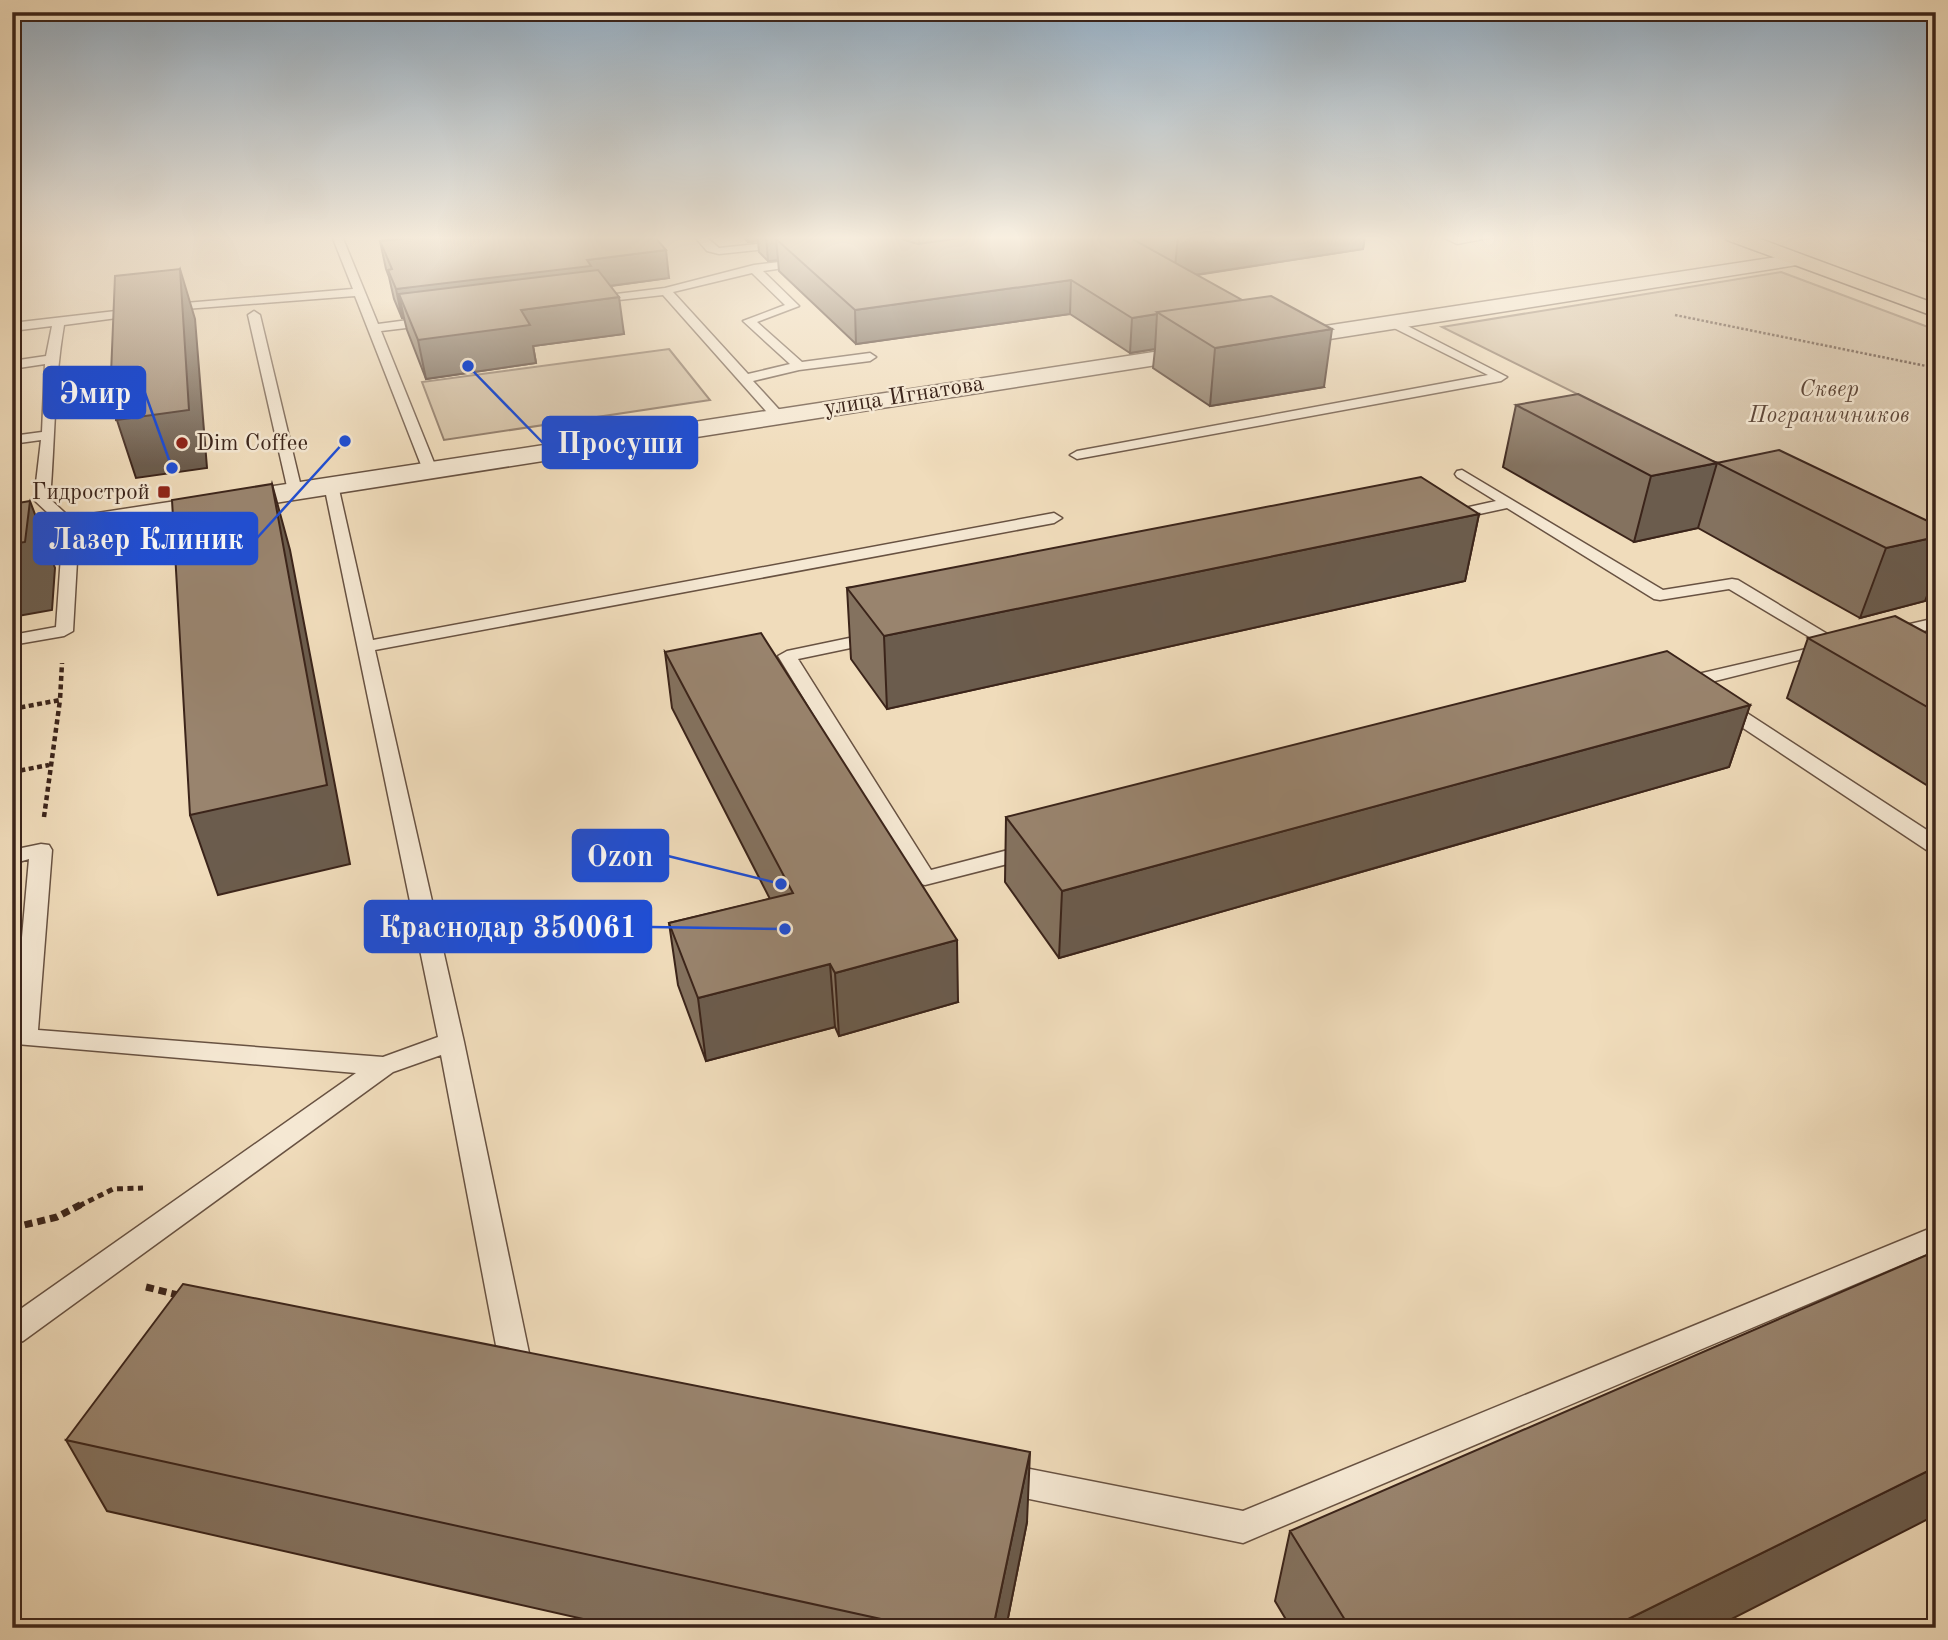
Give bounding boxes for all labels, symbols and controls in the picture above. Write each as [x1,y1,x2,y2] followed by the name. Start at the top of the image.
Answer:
[44,367,145,418] callout: Эмир
[822,372,986,420] street label: улица Игнатова
[1747,378,1910,428] park label: Сквер Пограничников
[59,380,131,410] text: Эмир
[543,417,697,468] callout: Просуши
[557,430,683,460] text: Просуши
[196,432,308,455] place label: Dim Coffee
[174,435,190,451] marker: Dim Coffee
[32,481,150,504] place label: Гидрострой
[156,484,172,500] marker: Гидрострой
[34,513,257,564] callout: Лазер Клиник
[48,526,244,556] text: Лазер Клиник
[573,830,668,881] callout: Ozon
[587,843,653,873] text: Ozon
[365,901,651,952] callout: Краснодар 350061
[379,914,637,944] text: Краснодар 350061

